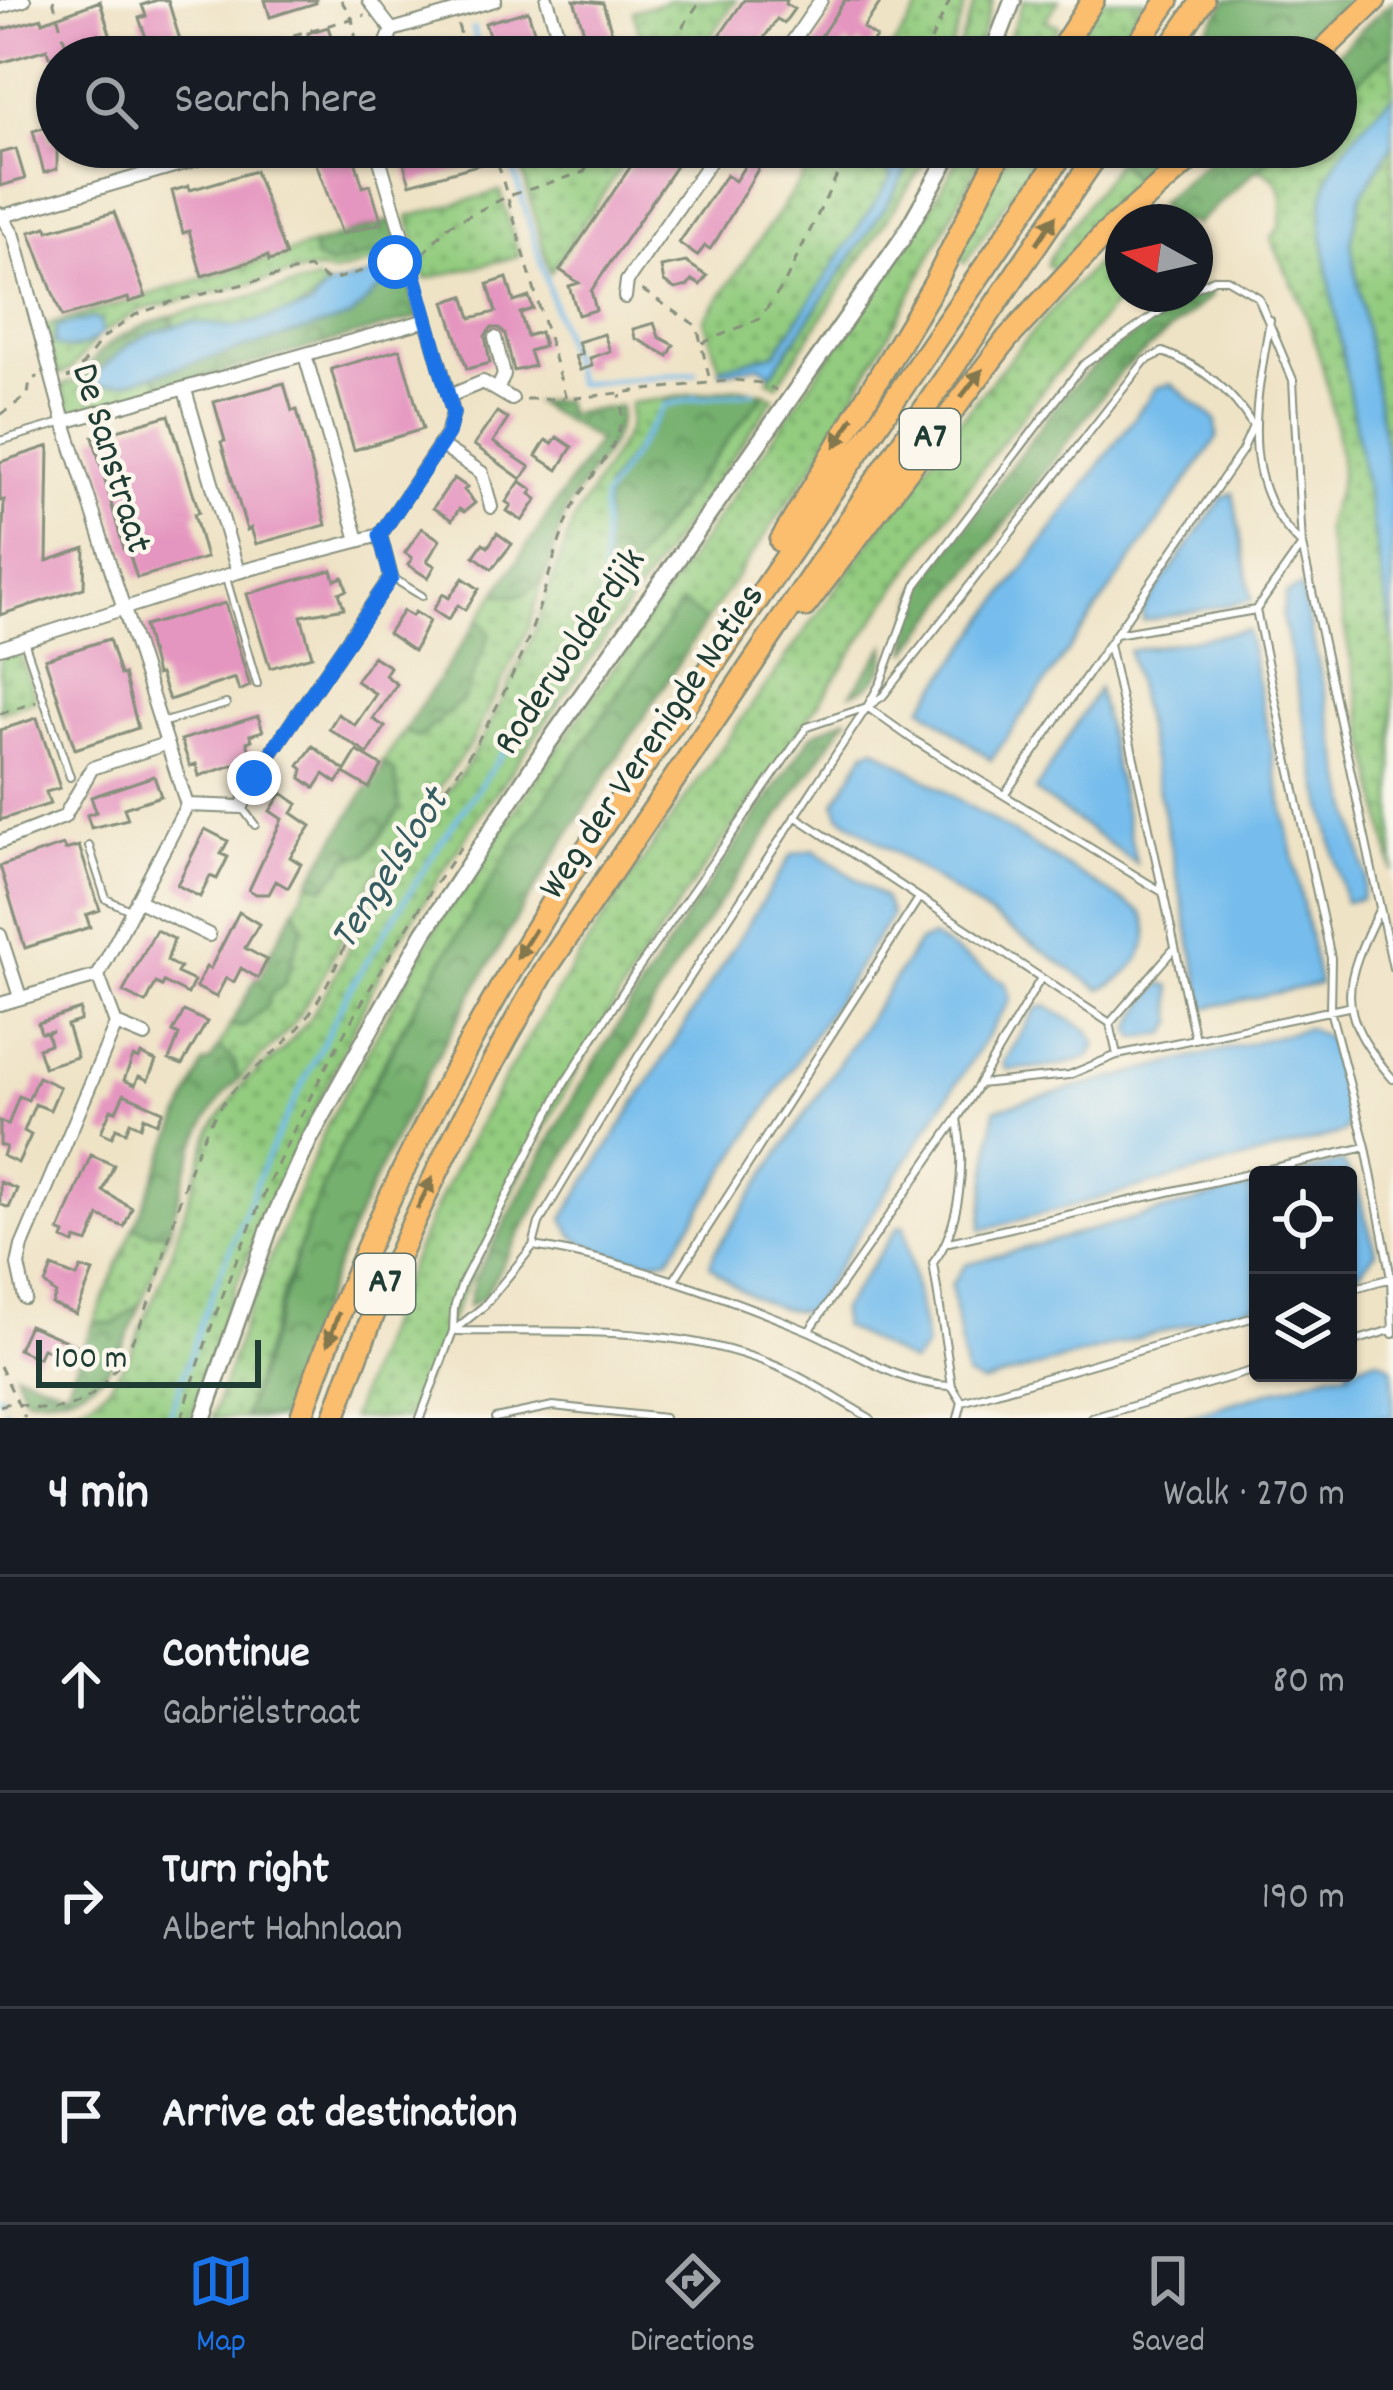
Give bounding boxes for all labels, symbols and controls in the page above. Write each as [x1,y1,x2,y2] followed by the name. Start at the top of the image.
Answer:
[36,36,1357,168] search box
[78,69,144,135] icon: search
[174,70,377,134] text: Search here
[1105,204,1213,312] north arrow
[1034,213,1057,246] one-way arrow
[368,235,422,289] route start
[54,357,164,561] street label: De Sanstraat
[959,368,984,399] one-way arrow
[900,409,960,469] road number: A7
[834,416,856,449] one-way arrow
[482,538,662,768] street label: Roderwolderdijk
[527,574,781,912] street label: Weg der Verenigde Naties
[227,751,281,805] route end
[317,775,469,964] water label: Tengelsloot
[516,927,537,961] one-way arrow
[1249,1166,1357,1382] map controls
[1249,1166,1357,1274] button: locate
[415,1175,435,1210] one-way arrow
[355,1254,415,1314] road number: A7
[1249,1274,1357,1382] button: layers
[323,1312,341,1348] one-way arrow
[36,1334,261,1387] scale bar
[54,1337,127,1384] text: 100 m
[48,1460,149,1532] text: 4 min
[1163,1469,1345,1524] text: Walk · 270 m
[162,1624,310,1688] text: Continue
[48,1651,114,1717] icon: ahead
[1272,1656,1345,1711] text: 80 m
[162,1688,361,1743] text: Gabriëlstraat
[162,1840,329,1904] text: Turn right
[48,1867,114,1933] icon: right
[1262,1872,1345,1927] text: 190 m
[162,1904,402,1959] text: Albert Hahnlaan
[48,2083,114,2149] icon: arrive
[162,2084,517,2148] text: Arrive at destination
[188,2248,254,2367] tab: Map
[630,2248,755,2367] tab: Directions
[1131,2248,1205,2367] tab: Saved

